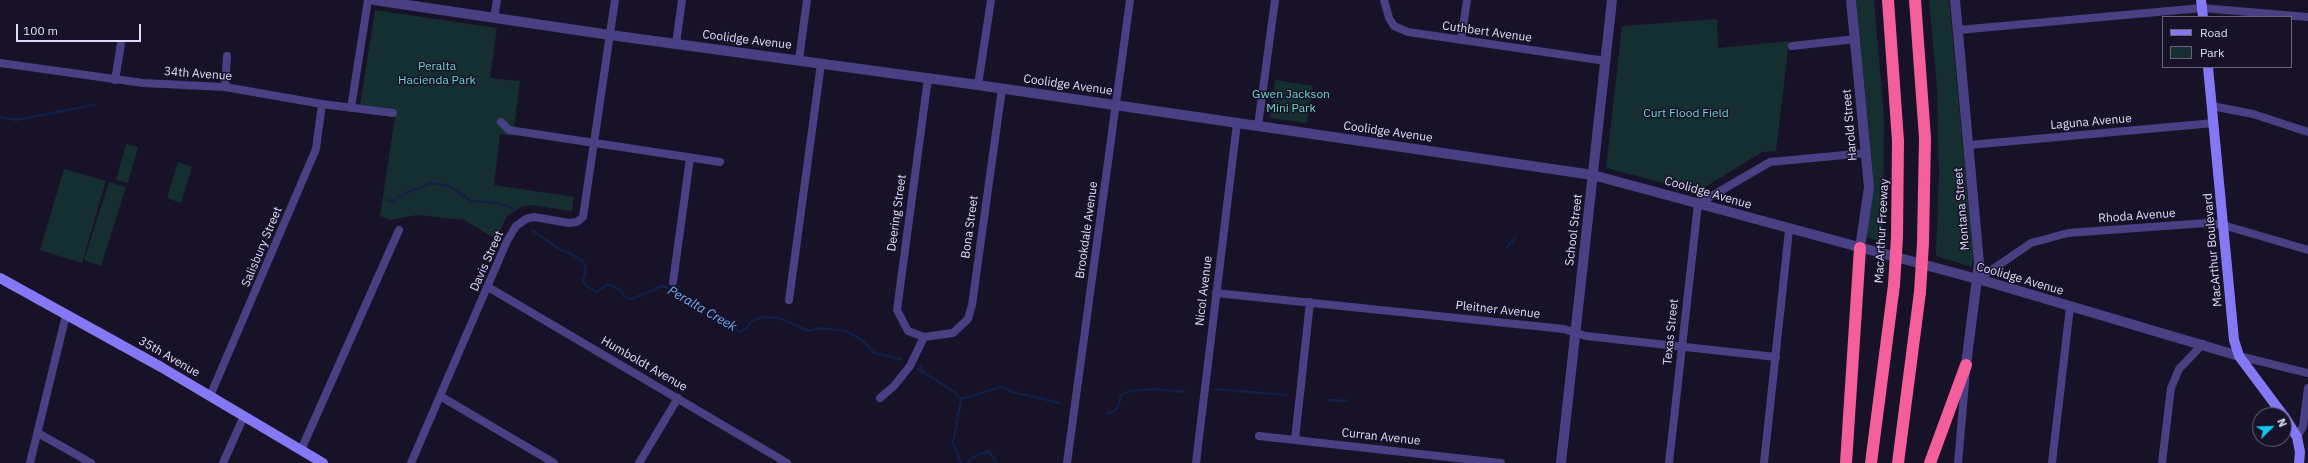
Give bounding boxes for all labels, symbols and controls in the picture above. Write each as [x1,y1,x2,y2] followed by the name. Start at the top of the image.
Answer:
[18,16,143,42] scale bar
[2162,16,2292,68] legend
[1441,19,1533,45] street label: Cuthbert Avenue
[23,23,58,38] text: 100 m
[2200,25,2228,40] text: Road
[702,27,792,53] street label: Coolidge Avenue
[2200,45,2224,60] text: Park
[398,60,476,88] park label: Peralta Hacienda Park
[163,64,233,84] street label: 34th Avenue
[1023,72,1113,98] street label: Coolidge Avenue
[1252,88,1330,116] park label: Gwen Jackson Mini Park
[1840,89,1860,161] street label: Harold Street
[1643,107,1729,121] park label: Curt Flood Field
[2050,111,2132,133] street label: Laguna Avenue
[1343,119,1433,145] street label: Coolidge Avenue
[1951,167,1973,251] street label: Montana Street
[884,174,910,252] street label: Deering Street
[1663,174,1753,212] street label: Coolidge Avenue
[1872,178,1892,284] street label: MacArthur Freeway
[1073,181,1101,279] street label: Brookdale Avenue
[1562,193,1586,267] street label: School Street
[2201,193,2225,307] street label: MacArthur Boulevard
[958,195,982,259] street label: Bona Street
[239,205,285,289] street label: Salisbury Street
[2098,206,2176,226] street label: Rhoda Avenue
[467,228,507,294] street label: Davis Street
[1193,255,1215,327] street label: Nicol Avenue
[1975,260,2065,298] street label: Coolidge Avenue
[665,283,739,335] water label: Peralta Creek
[1455,298,1541,322] street label: Pleitner Avenue
[1660,298,1682,366] street label: Texas Street
[136,334,202,380] street label: 35th Avenue
[598,334,690,394] street label: Humboldt Avenue
[2252,407,2292,447] north arrow
[2274,416,2290,429] text: N
[1341,426,1421,448] street label: Curran Avenue

